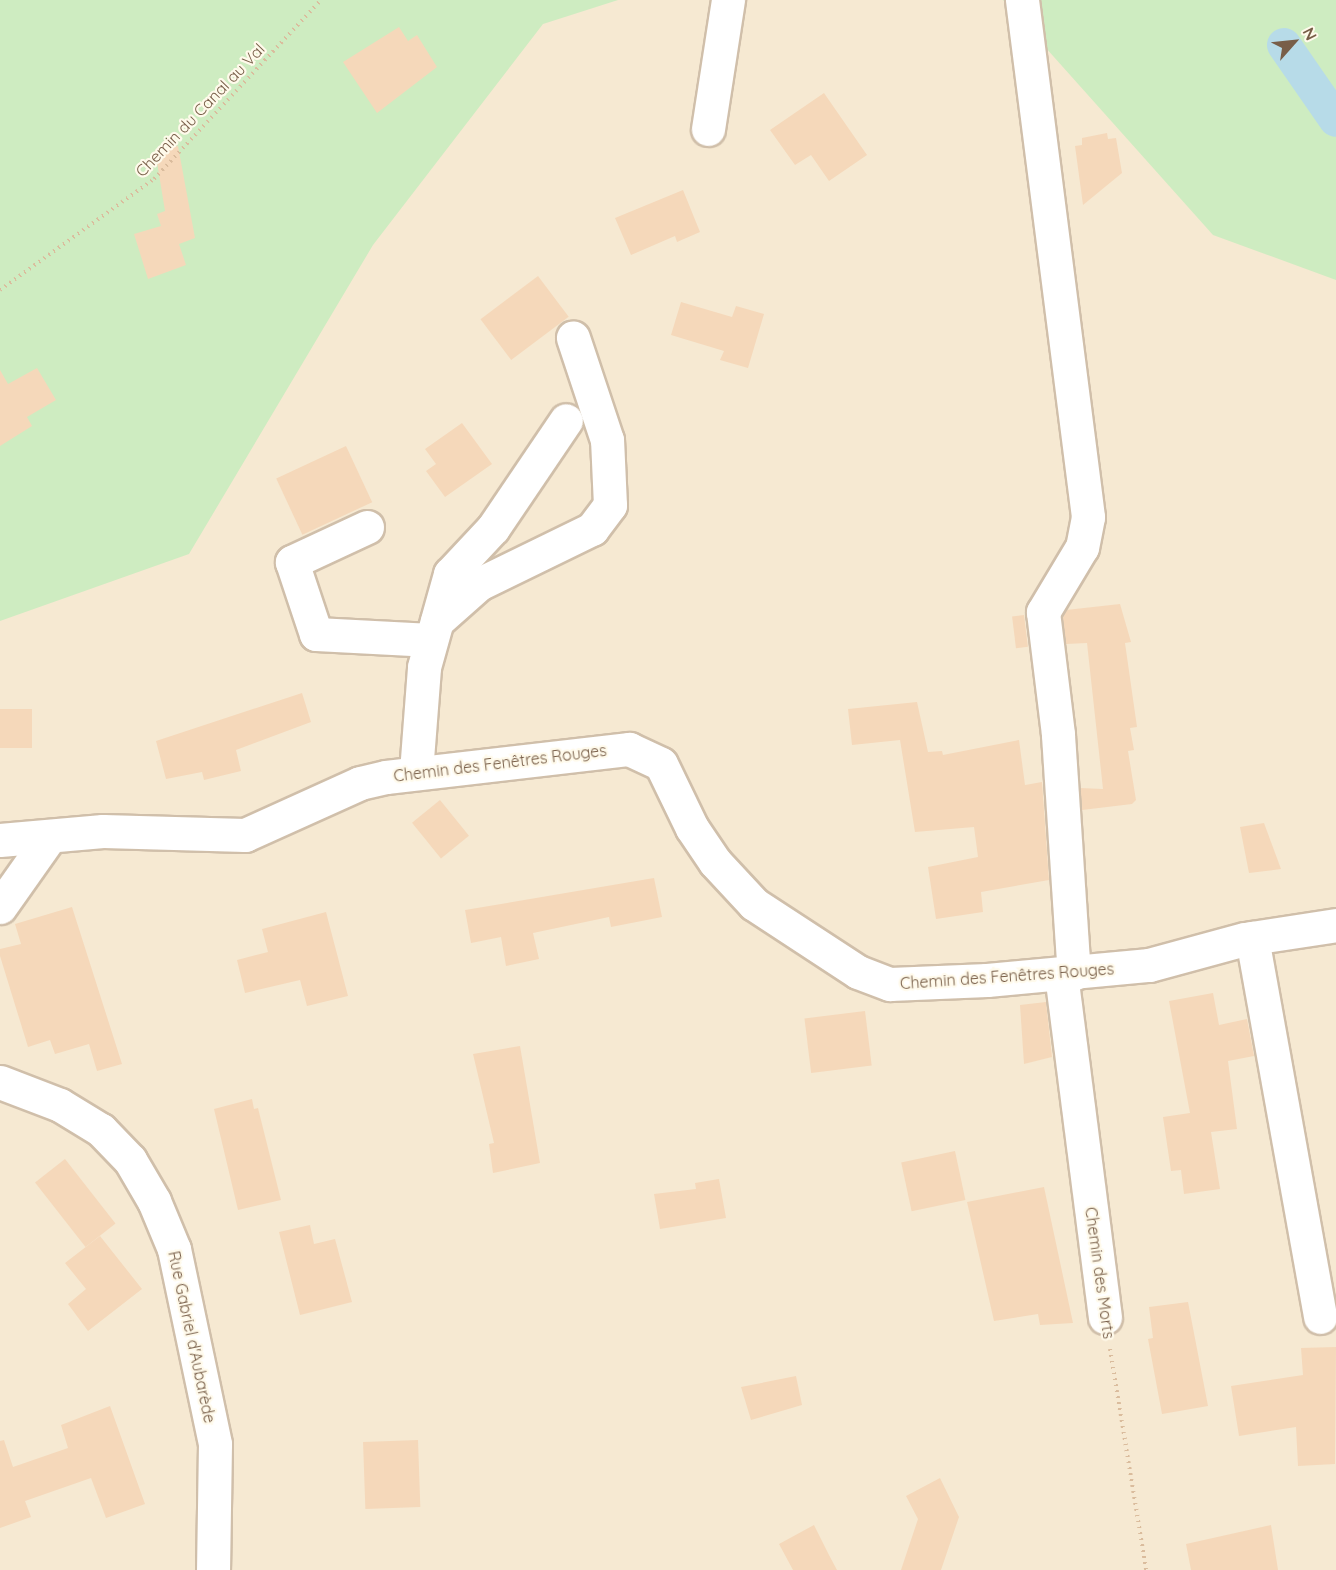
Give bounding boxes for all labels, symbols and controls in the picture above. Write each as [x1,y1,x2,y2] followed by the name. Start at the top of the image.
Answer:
[1264,12,1324,72] north arrow
[1298,24,1322,44] text: N
[131,39,269,181] street label: Chemin du Canal au Val
[392,740,608,786] street label: Chemin des Fenêtres Rouges
[899,959,1115,993] street label: Chemin des Fenêtres Rouges
[1081,1206,1119,1340] street label: Chemin des Morts
[164,1249,220,1425] street label: Rue Gabriel d'Aubarède

